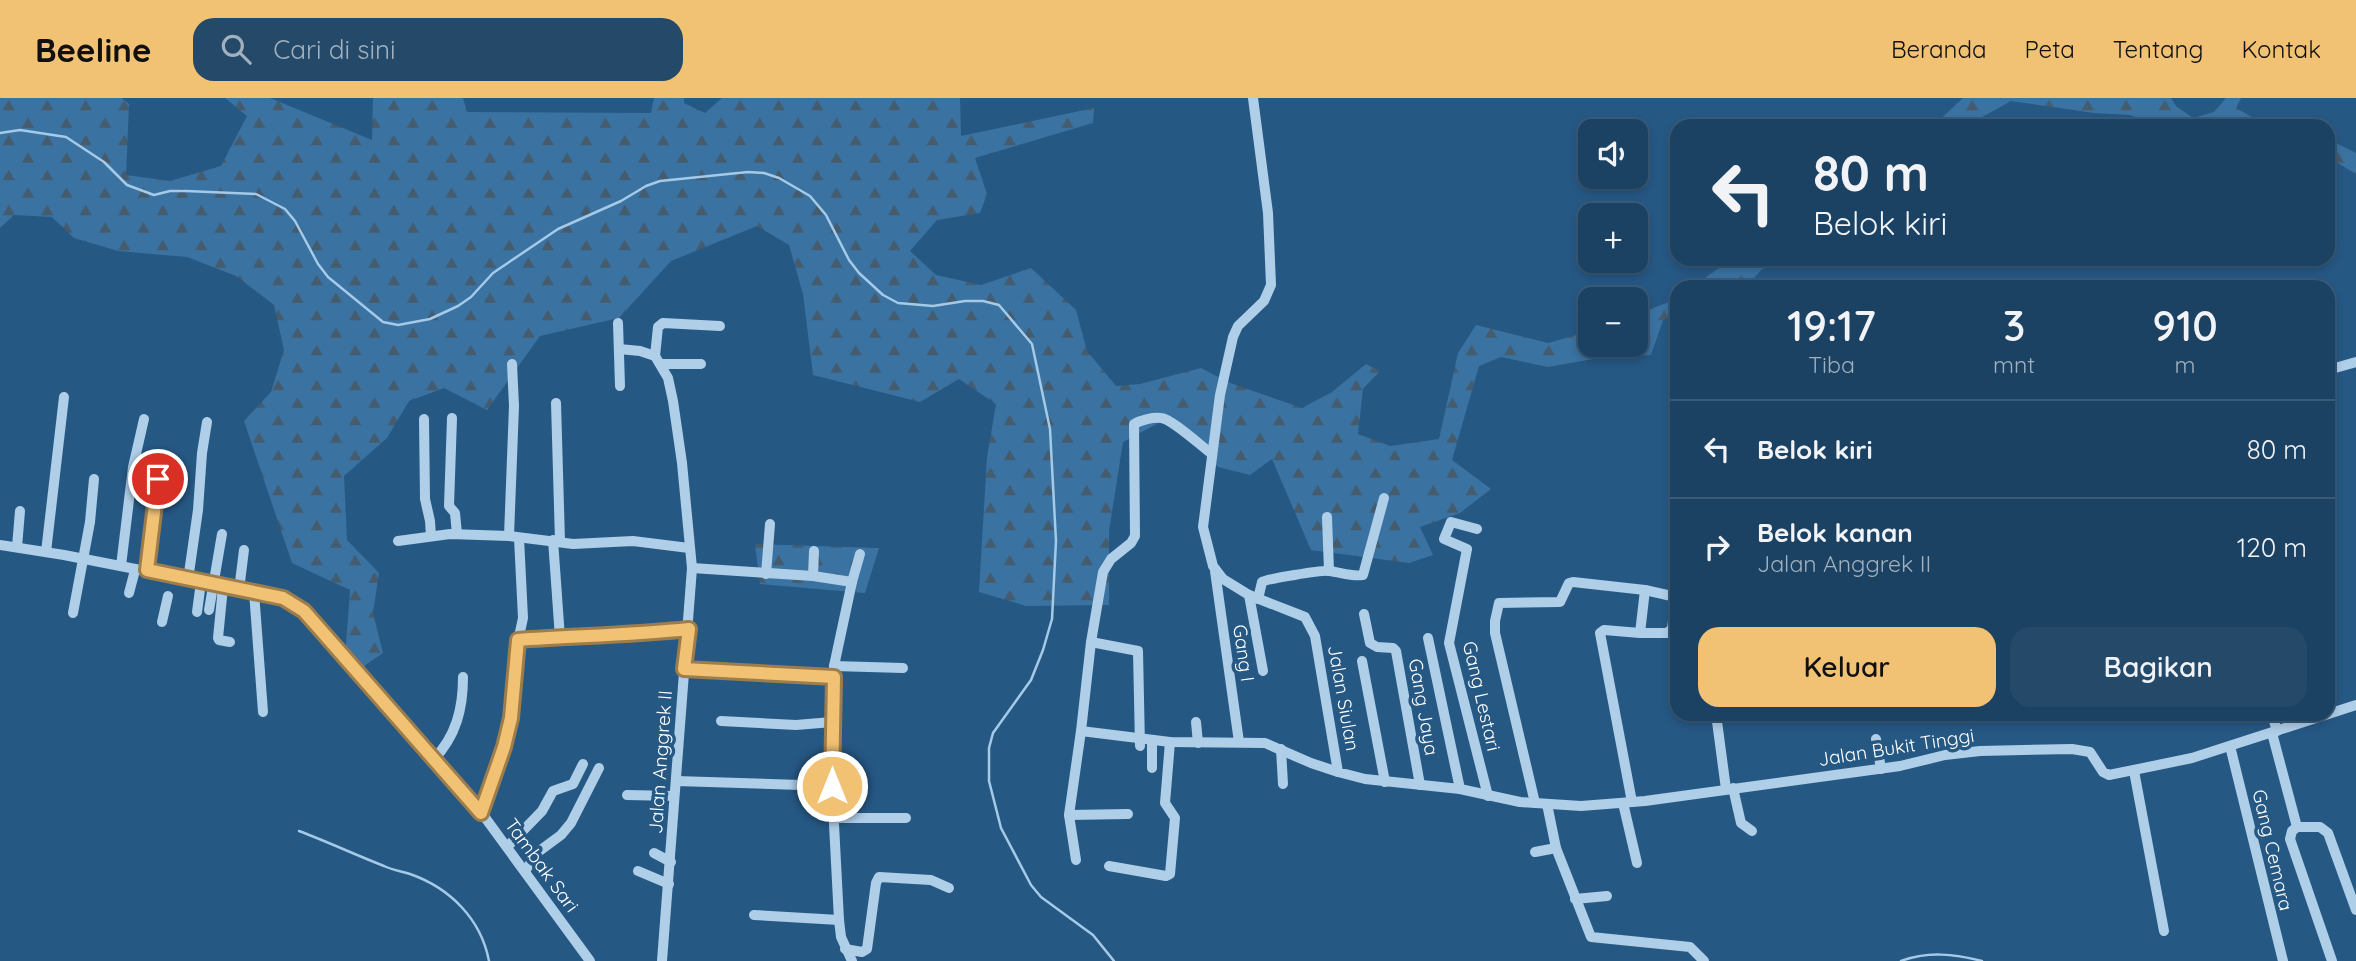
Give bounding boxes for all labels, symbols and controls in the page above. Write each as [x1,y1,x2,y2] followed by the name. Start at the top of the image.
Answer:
[193,18,683,81] search box
[35,29,151,70] text: Beeline
[217,30,255,68] icon: search
[273,33,396,66] text: Cari di sini
[1891,34,1987,64] text: Beranda
[2025,34,2075,64] text: Peta
[2113,34,2203,64] text: Tentang
[2241,34,2321,64] text: Kontak
[1578,119,1648,357] map controls
[1578,119,1648,189] button: sound
[1813,142,1929,203] text: 80 m
[1698,147,1789,238] icon: left
[1578,203,1648,273] button: +
[1813,203,1947,243] text: Belok kiri
[1578,287,1648,357] button: −
[1787,299,1876,352] text: 19:17
[2003,299,2025,352] text: 3
[2152,299,2218,352] text: 910
[1808,350,1855,379] text: Tiba
[1993,350,2035,379] text: mnt
[2175,350,2196,379] text: m
[1698,430,1736,468] icon: left
[1757,433,1873,466] text: Belok kiri
[2247,433,2307,466] text: 80 m
[128,449,188,509] pin
[139,460,177,498] icon: arrive
[1757,516,1913,549] text: Belok kanan
[1698,528,1736,566] icon: right
[2237,531,2307,564] text: 120 m
[1757,549,1931,578] text: Jalan Anggrek II
[1228,623,1260,683] street label: Gang I
[1698,627,1996,707] button: Keluar
[2010,627,2307,707] button: Bagikan
[1458,639,1506,753] street label: Gang Lestari
[1323,643,1365,753] street label: Jalan Siulan
[1404,657,1444,757] street label: Gang Jaya
[643,689,677,835] street label: Jalan Anggrek II
[1816,723,1976,771] street label: Jalan Bukit Tinggi
[795,749,869,823] position arrow
[2247,787,2299,913] street label: Gang Cemara
[500,813,584,917] street label: Tambak Sari

